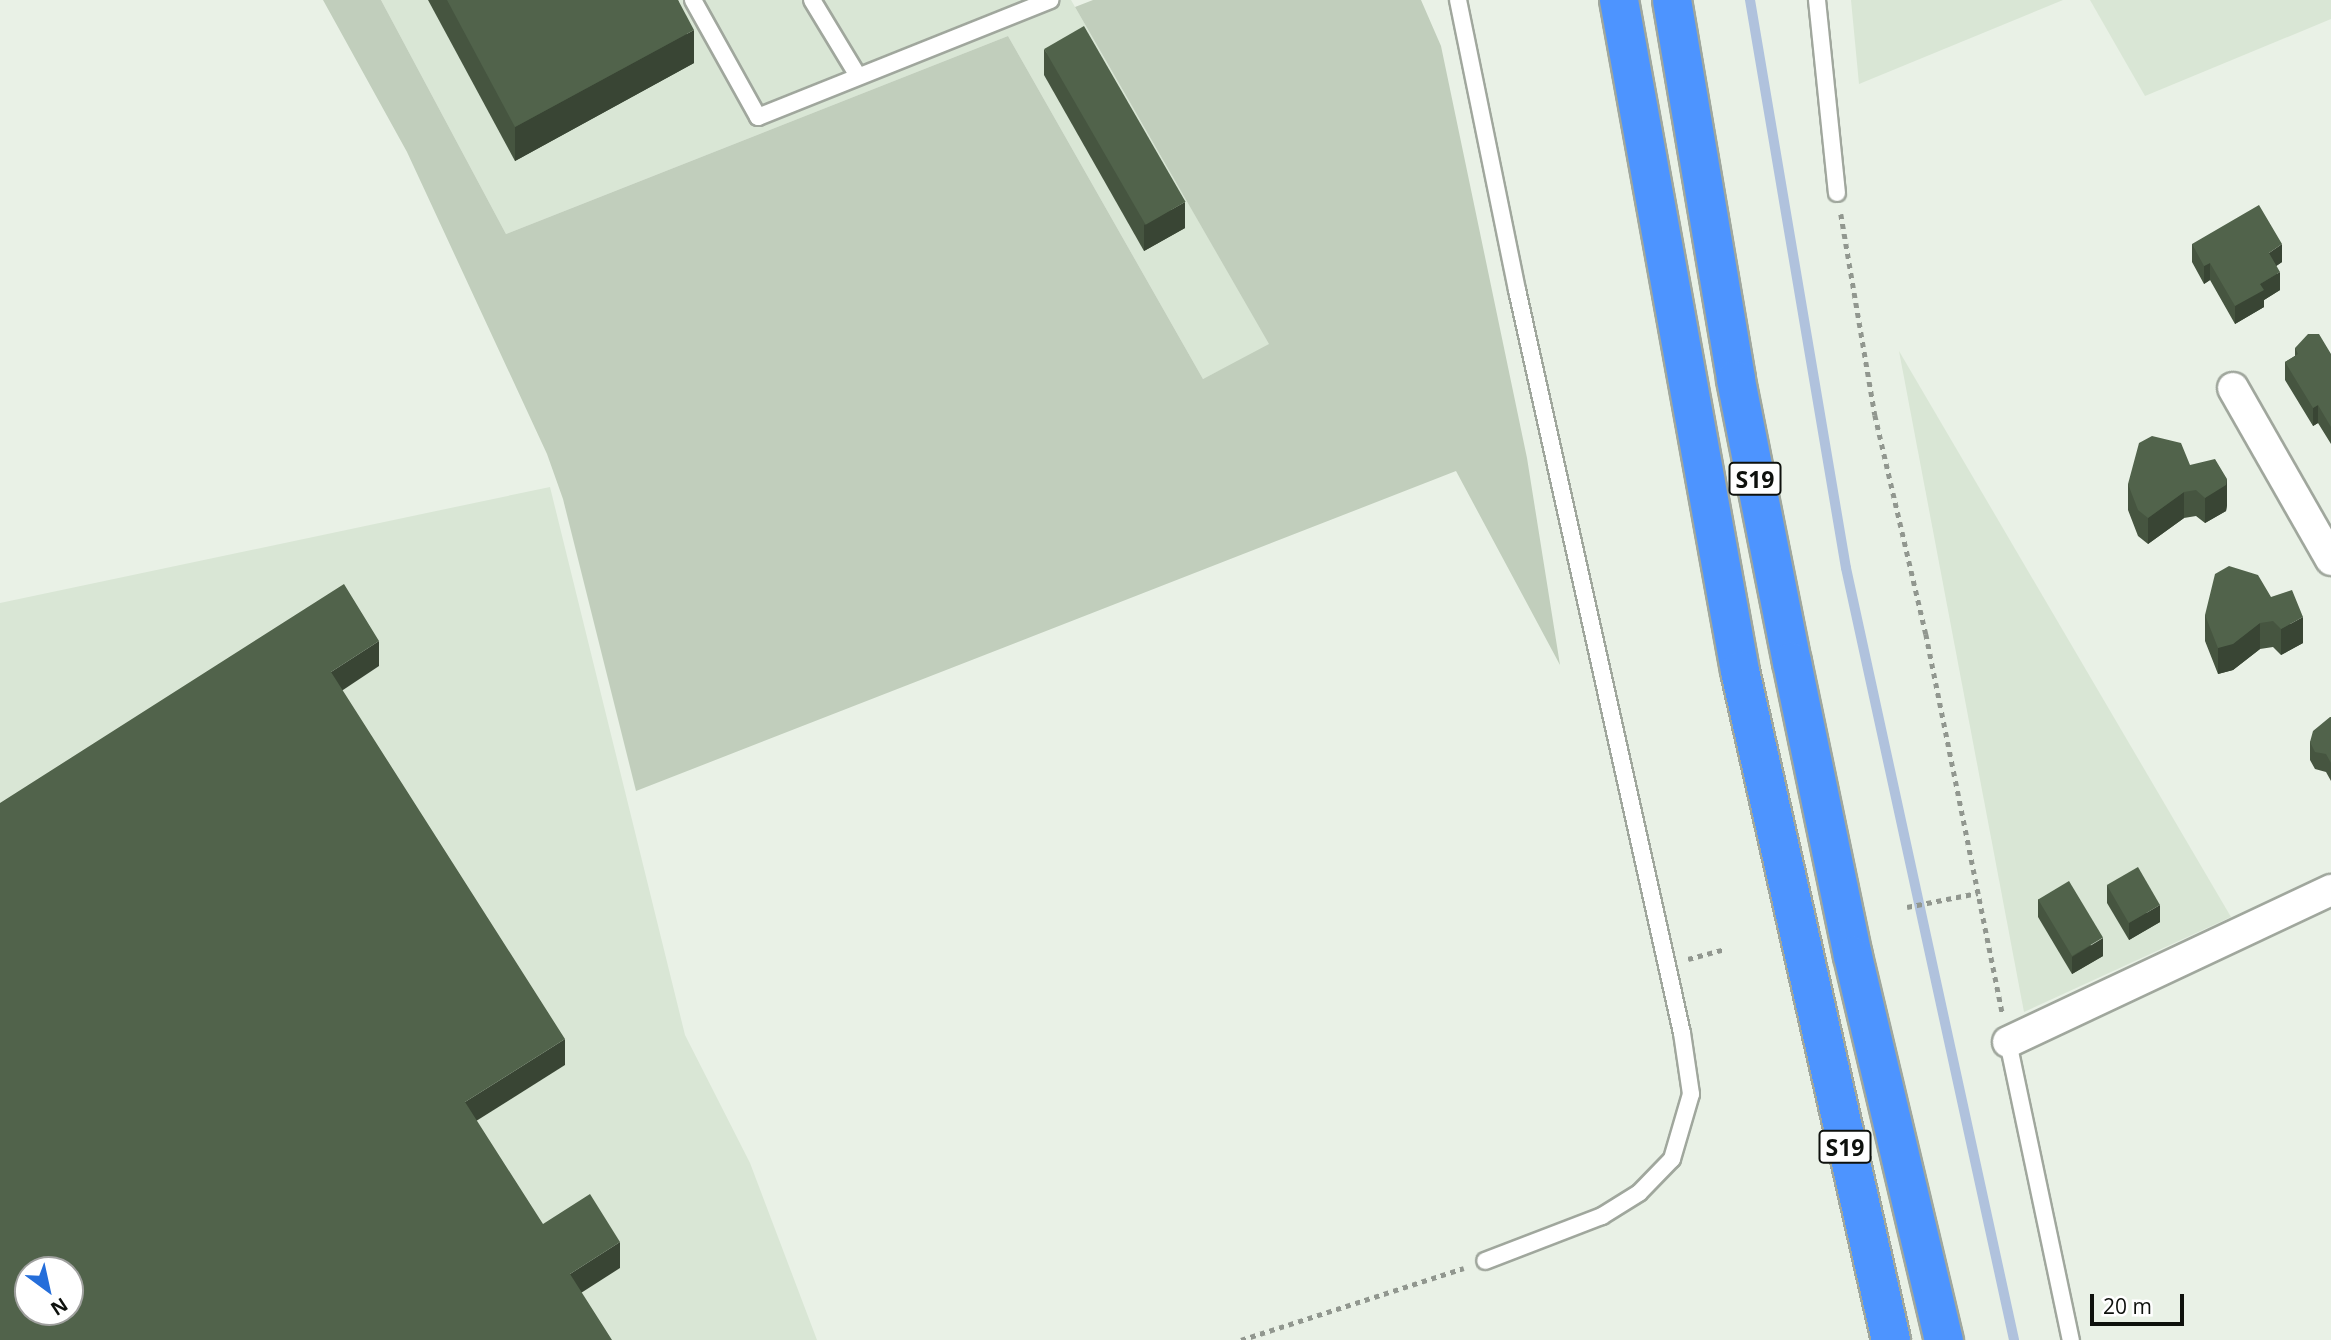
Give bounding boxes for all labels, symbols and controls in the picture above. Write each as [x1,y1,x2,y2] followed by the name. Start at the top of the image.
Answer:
[1727,460,1783,499] road number: S19
[1817,1128,1873,1166] road number: S19
[14,1256,84,1326] north arrow
[2093,1280,2188,1324] scale bar
[46,1292,73,1322] text: N
[2103,1292,2152,1320] text: 20 m

